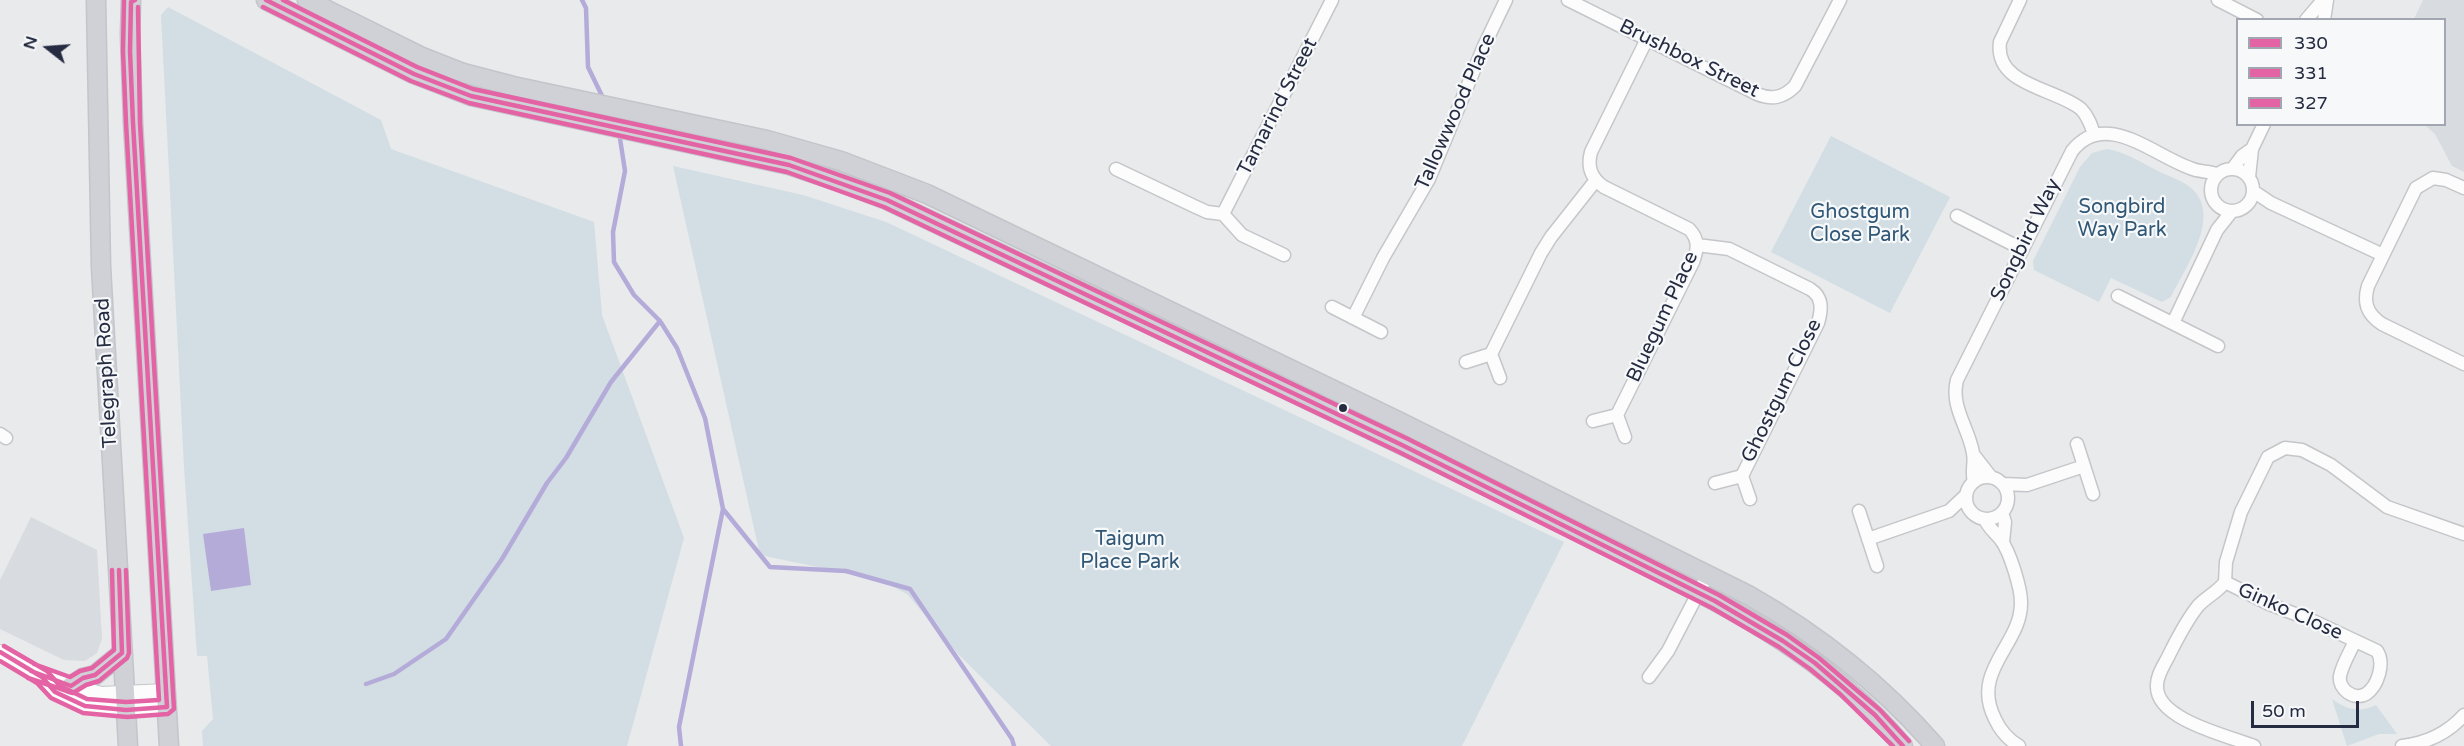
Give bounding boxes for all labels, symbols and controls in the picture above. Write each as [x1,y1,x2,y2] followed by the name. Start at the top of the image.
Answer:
[1615,15,1763,103] street label: Brushbox Street
[18,18,78,78] north arrow
[2236,18,2446,126] legend
[1411,30,1501,194] street label: Tallowwood Place
[2294,32,2328,54] text: 330
[19,34,42,52] text: N
[1233,34,1323,180] street label: Tamarind Street
[2294,62,2328,84] text: 331
[2294,92,2328,114] text: 327
[1986,175,2066,305] street label: Songbird Way
[2077,196,2167,243] park label: Songbird Way Park
[1810,201,1910,248] park label: Ghostgum Close Park
[1622,248,1704,386] street label: Bluegum Place
[91,297,123,449] street label: Telegraph Road
[1737,315,1827,467] street label: Ghostgum Close
[1337,402,1349,414] unlabelled marker
[1080,528,1180,575] park label: Taigum Place Park
[2234,578,2346,646] street label: Ginko Close
[2254,689,2362,727] scale bar
[2262,700,2306,722] text: 50 m

